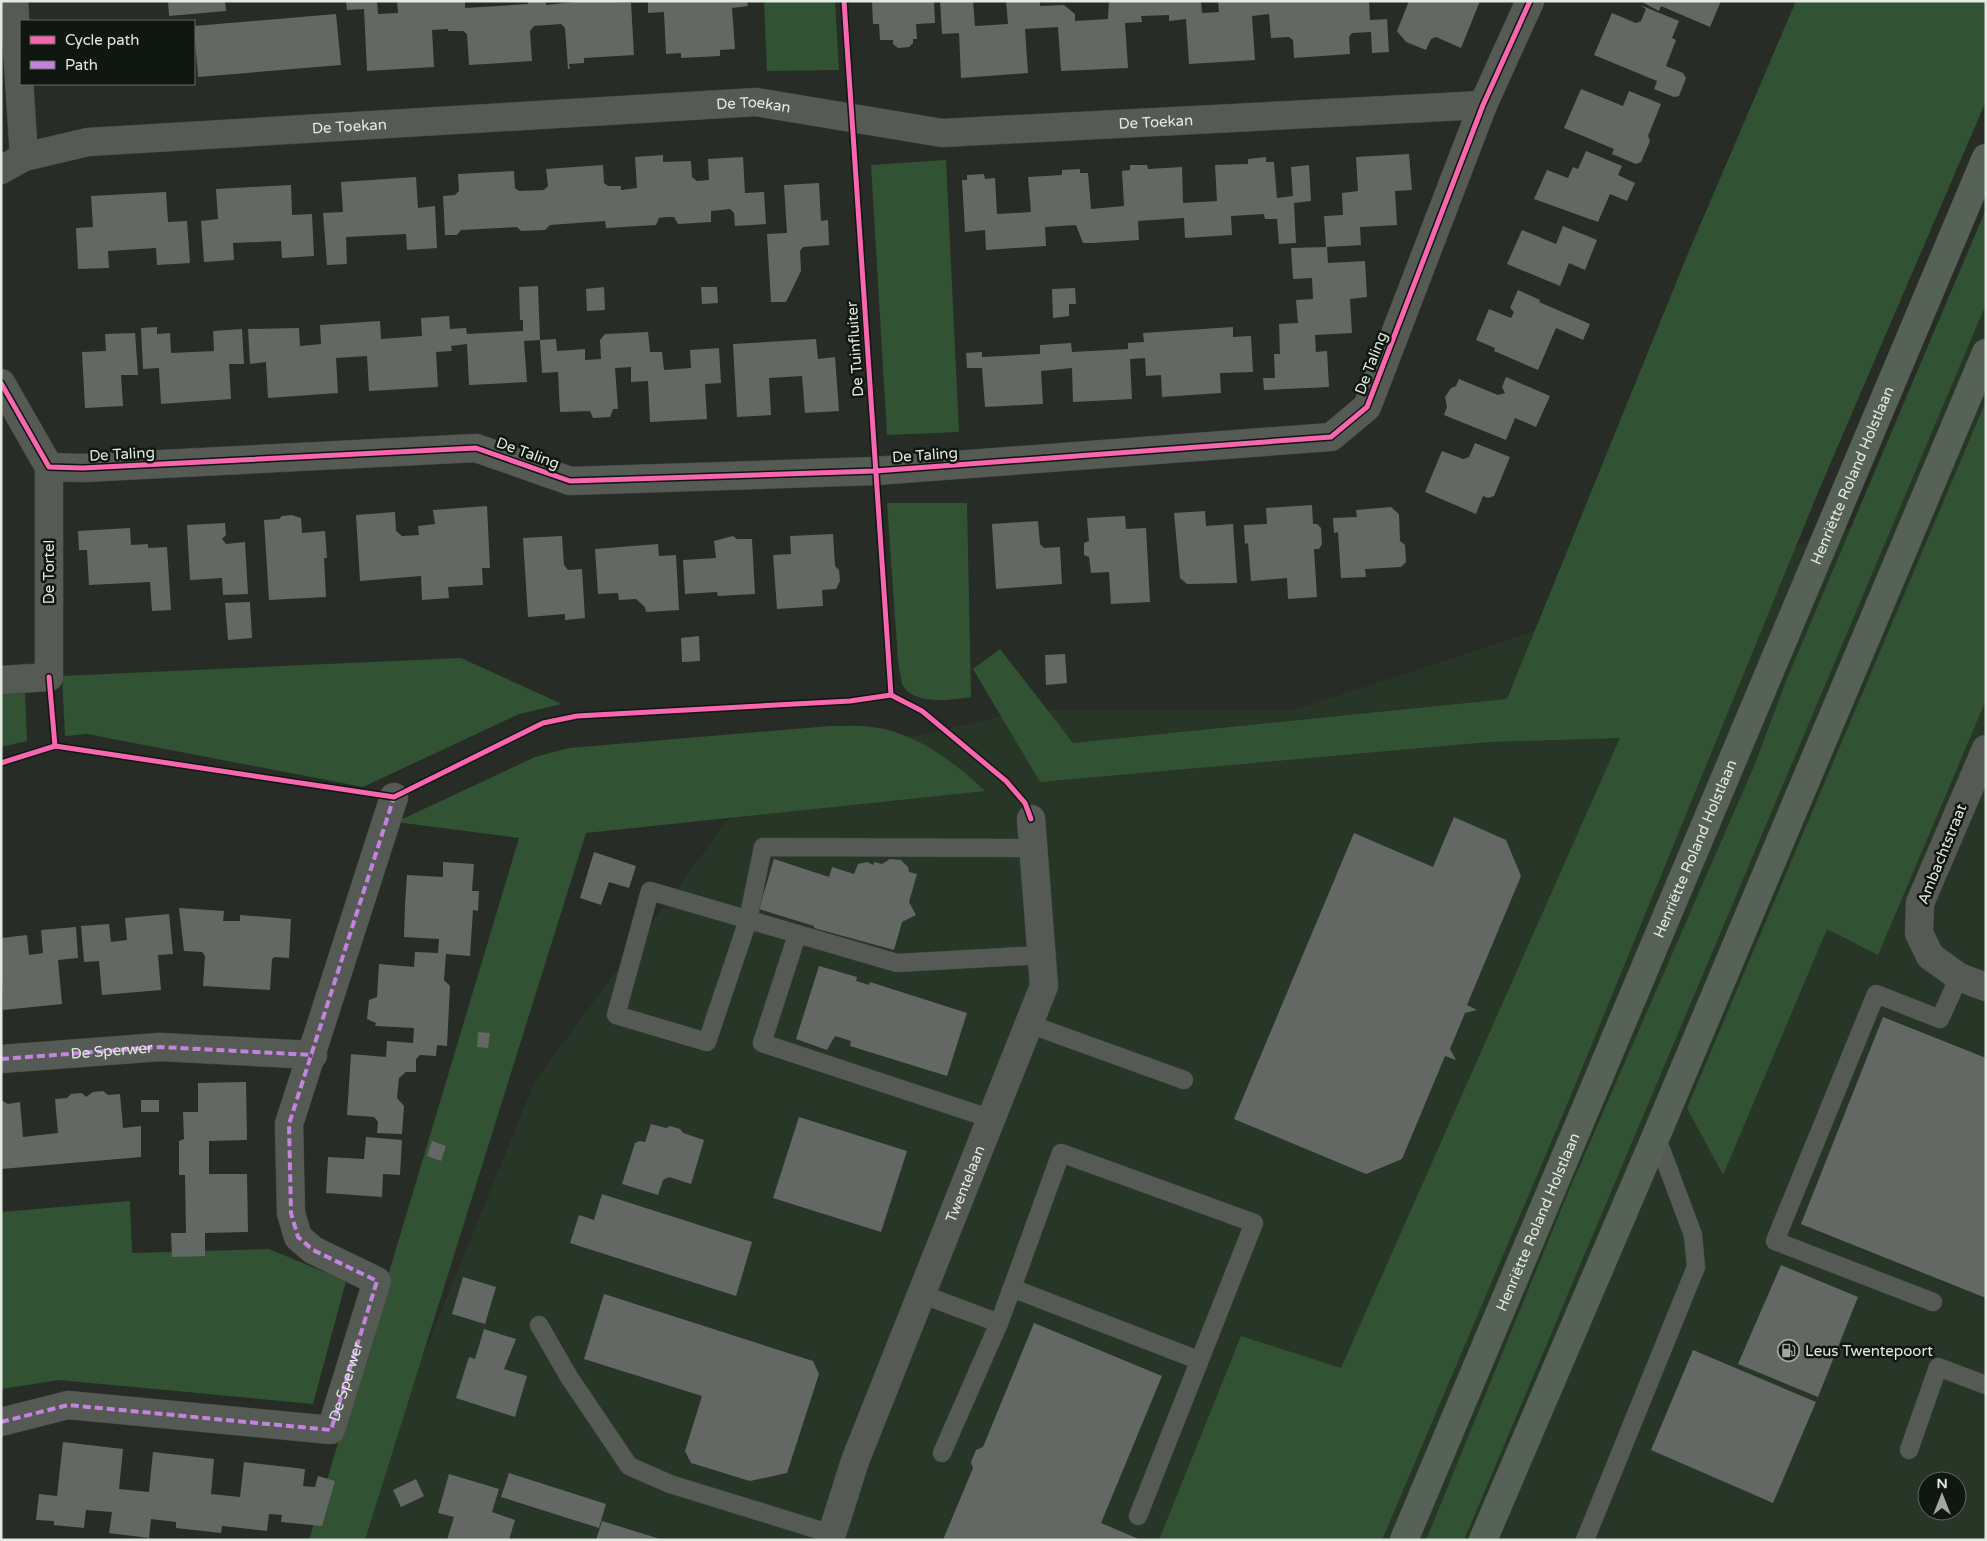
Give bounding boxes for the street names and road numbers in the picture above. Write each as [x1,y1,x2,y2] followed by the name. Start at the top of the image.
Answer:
[716,93,792,117] street label: De Toekan
[1118,111,1194,133] street label: De Toekan
[312,115,387,138] street label: De Toekan
[843,300,867,397] street label: De Tuinfluiter
[1351,329,1391,397] street label: De Taling
[1807,384,1898,567] street label: Henriëtte Roland Holstlaan
[494,433,562,473] street label: De Taling
[89,443,155,465] street label: De Taling
[892,444,958,466] street label: De Taling
[40,540,58,604] street label: De Tortel
[1650,757,1741,941] street label: Henriëtte Roland Holstlaan
[1914,801,1970,907] street label: Ambachtstraat
[70,1039,154,1063] street label: De Sperwer
[1492,1130,1583,1314] street label: Henriëtte Roland Holstlaan
[942,1143,989,1225] street label: Twentelaan
[325,1339,367,1424] street label: De Sperwer

